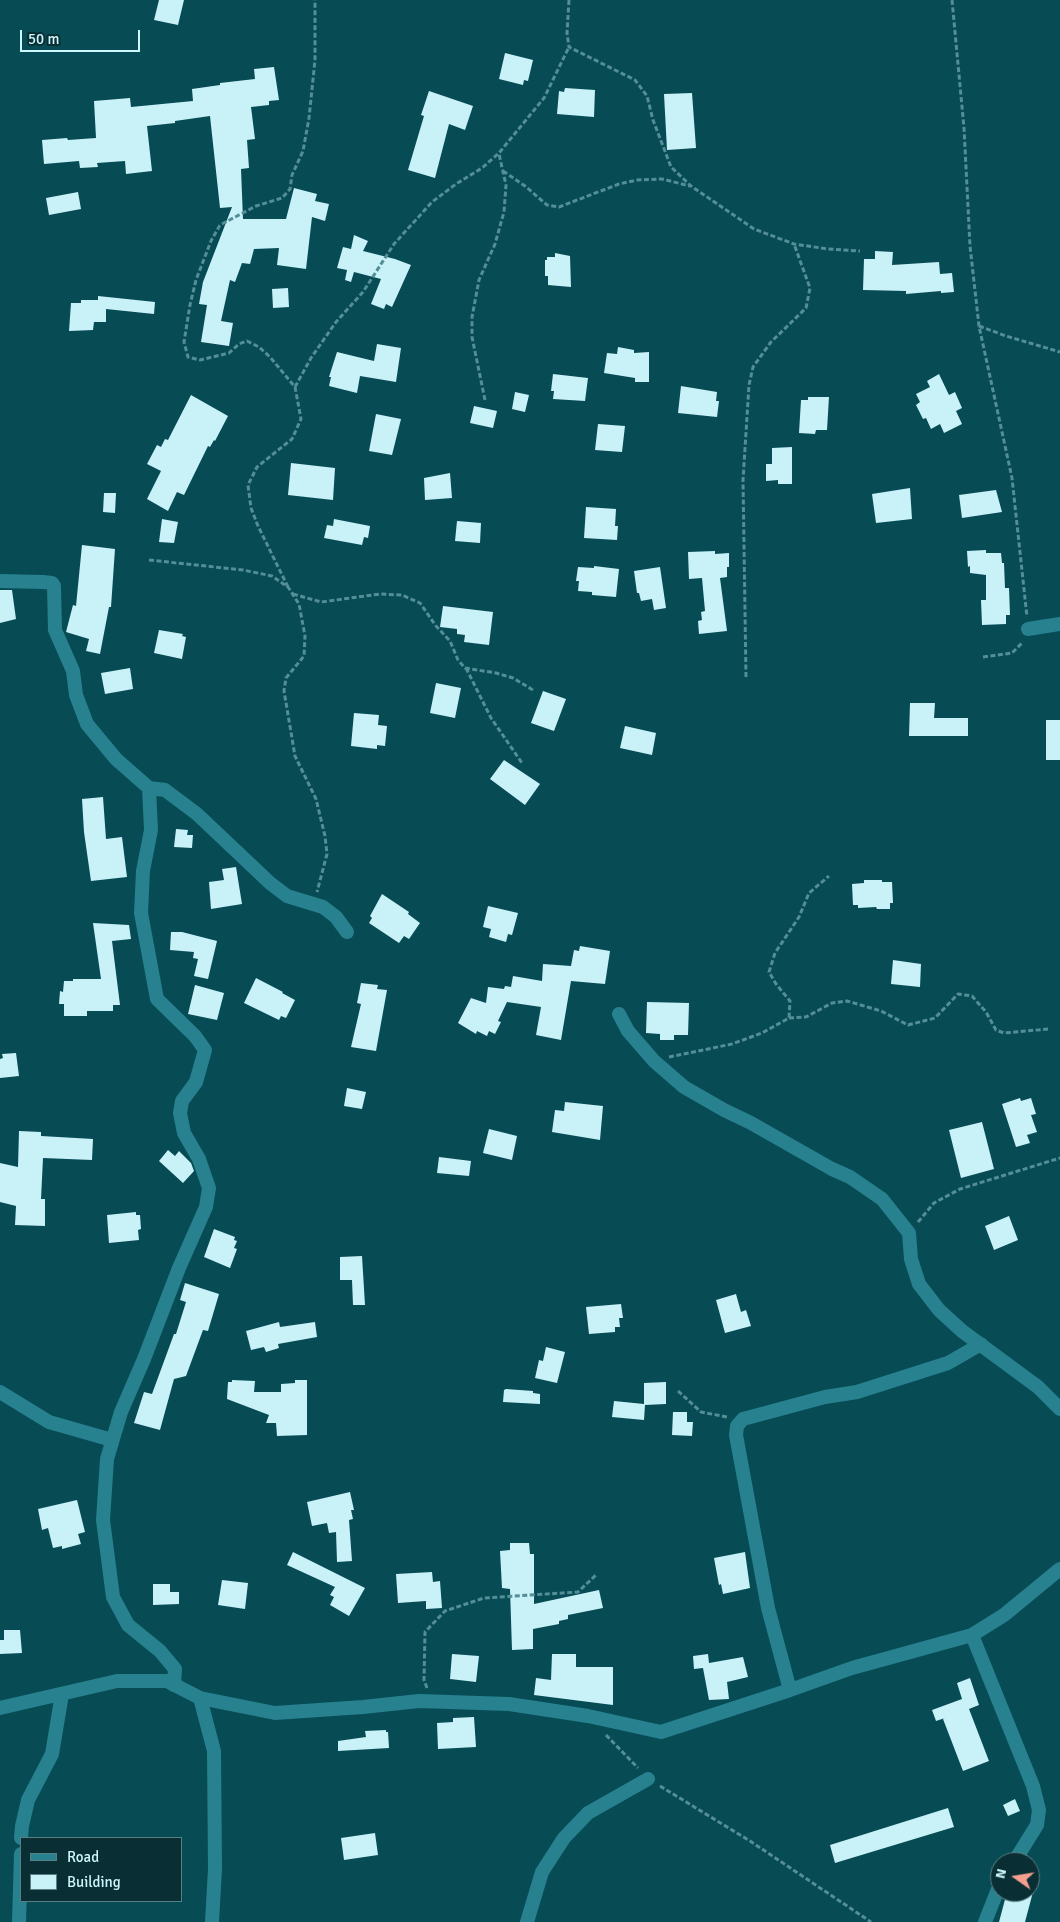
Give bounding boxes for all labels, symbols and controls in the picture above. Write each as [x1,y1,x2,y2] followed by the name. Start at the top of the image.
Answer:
[22,20,142,52] scale bar
[28,30,59,48] text: 50 m
[20,1837,182,1902] legend
[67,1848,99,1866] text: Road
[990,1852,1040,1902] north arrow
[991,1867,1010,1880] text: N
[67,1873,121,1891] text: Building

